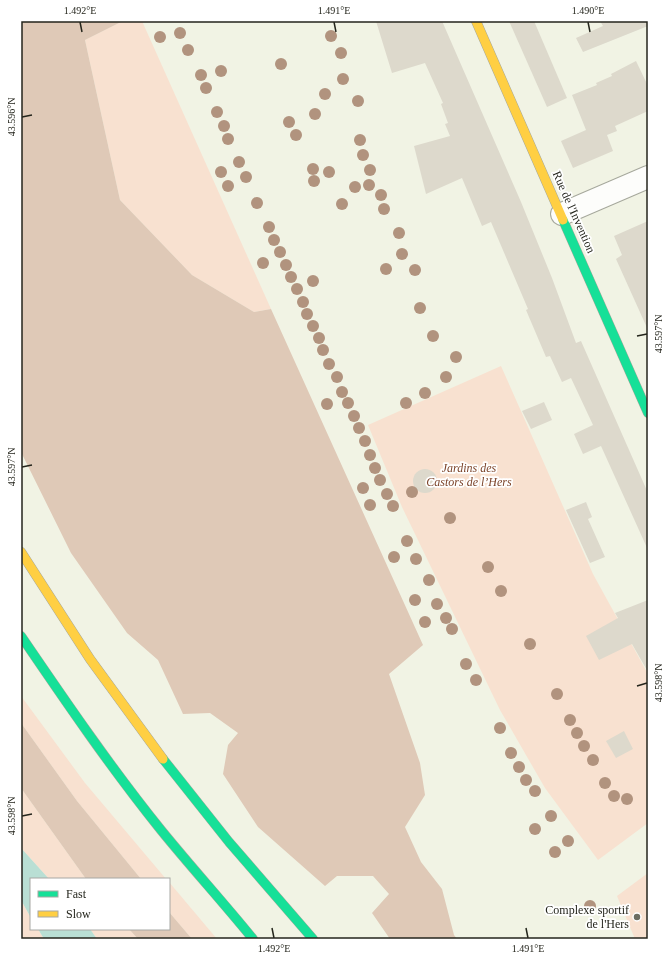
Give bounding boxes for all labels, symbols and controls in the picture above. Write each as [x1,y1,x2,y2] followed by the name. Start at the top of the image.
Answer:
[64,5,96,16] text: 1.492°E
[318,5,350,16] text: 1.491°E
[572,5,604,16] text: 1.490°E
[6,98,17,136] text: 43.596°N
[550,169,598,255] street label: Rue de l'Invention
[653,315,664,353] text: 43.597°N
[6,448,17,486] text: 43.597°N
[426,461,512,489] park label: Jardins des Castors de l’Hers
[653,664,664,702] text: 43.598°N
[6,797,17,835] text: 43.598°N
[30,878,170,930] legend
[66,887,87,901] text: Fast
[545,903,629,931] place label: Complexe sportif de l'Hers
[66,907,91,921] text: Slow
[632,912,642,922] marker: Complexe sportif de l'Hers
[258,943,290,954] text: 1.492°E
[512,943,544,954] text: 1.491°E

